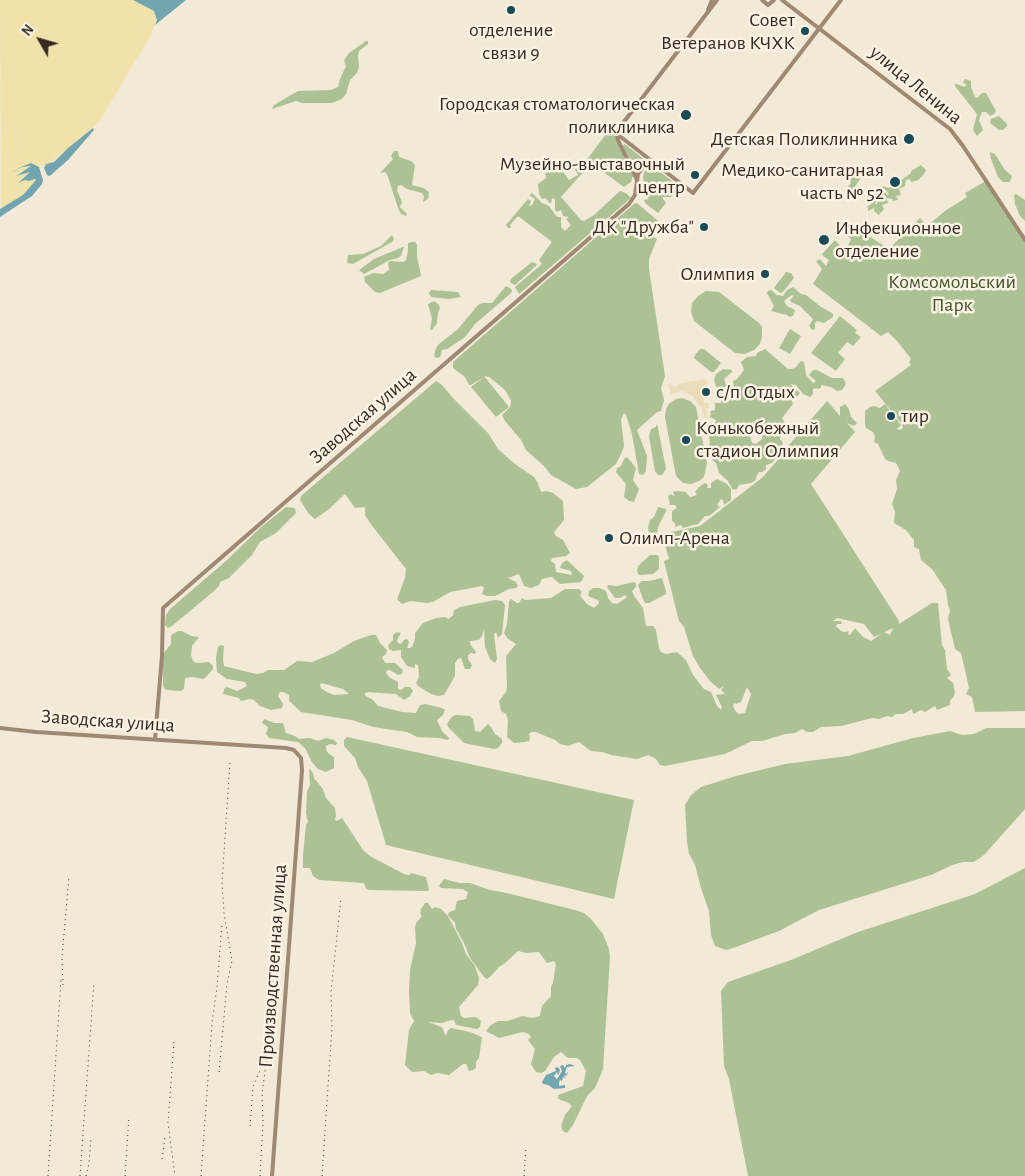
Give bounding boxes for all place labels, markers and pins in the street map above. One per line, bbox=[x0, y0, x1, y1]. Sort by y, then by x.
marker: отделение связи 9 bbox=[505, 4, 517, 16]
place label: Совет Ветеранов КЧХК bbox=[661, 8, 795, 55]
place label: отделение связи 9 bbox=[469, 18, 553, 65]
marker: Совет Ветеранов КЧХК bbox=[799, 25, 811, 37]
place label: Городская стоматологическая поликлиника bbox=[439, 92, 675, 139]
marker: Городская стоматологическая поликлиника bbox=[679, 108, 693, 122]
place label: Детская Поликлинника bbox=[711, 127, 898, 151]
marker: Детская Поликлинника bbox=[902, 132, 916, 146]
place label: Музейно-выставочный центр bbox=[500, 152, 685, 199]
place label: Медико-санитарная часть № 52 bbox=[721, 158, 884, 205]
marker: Музейно-выставочный центр bbox=[689, 169, 701, 181]
marker: Медико-санитарная часть № 52 bbox=[888, 175, 902, 189]
place label: ДК "Дружба" bbox=[593, 215, 694, 239]
place label: Инфекционное отделение bbox=[835, 216, 961, 263]
marker: ДК "Дружба" bbox=[698, 221, 710, 233]
marker: Инфекционное отделение bbox=[817, 233, 831, 247]
place label: Олимпия bbox=[680, 262, 755, 286]
marker: Олимпия bbox=[759, 268, 771, 280]
place label: с/п Отдых bbox=[716, 380, 795, 404]
marker: с/п Отдых bbox=[700, 386, 712, 398]
place label: тир bbox=[901, 404, 929, 428]
marker: тир bbox=[885, 410, 897, 422]
place label: Конькобежный стадион Олимпия bbox=[696, 416, 839, 463]
marker: Конькобежный стадион Олимпия bbox=[680, 434, 692, 446]
place label: Олимп-Арена bbox=[619, 526, 730, 550]
marker: Олимп-Арена bbox=[603, 532, 615, 544]

